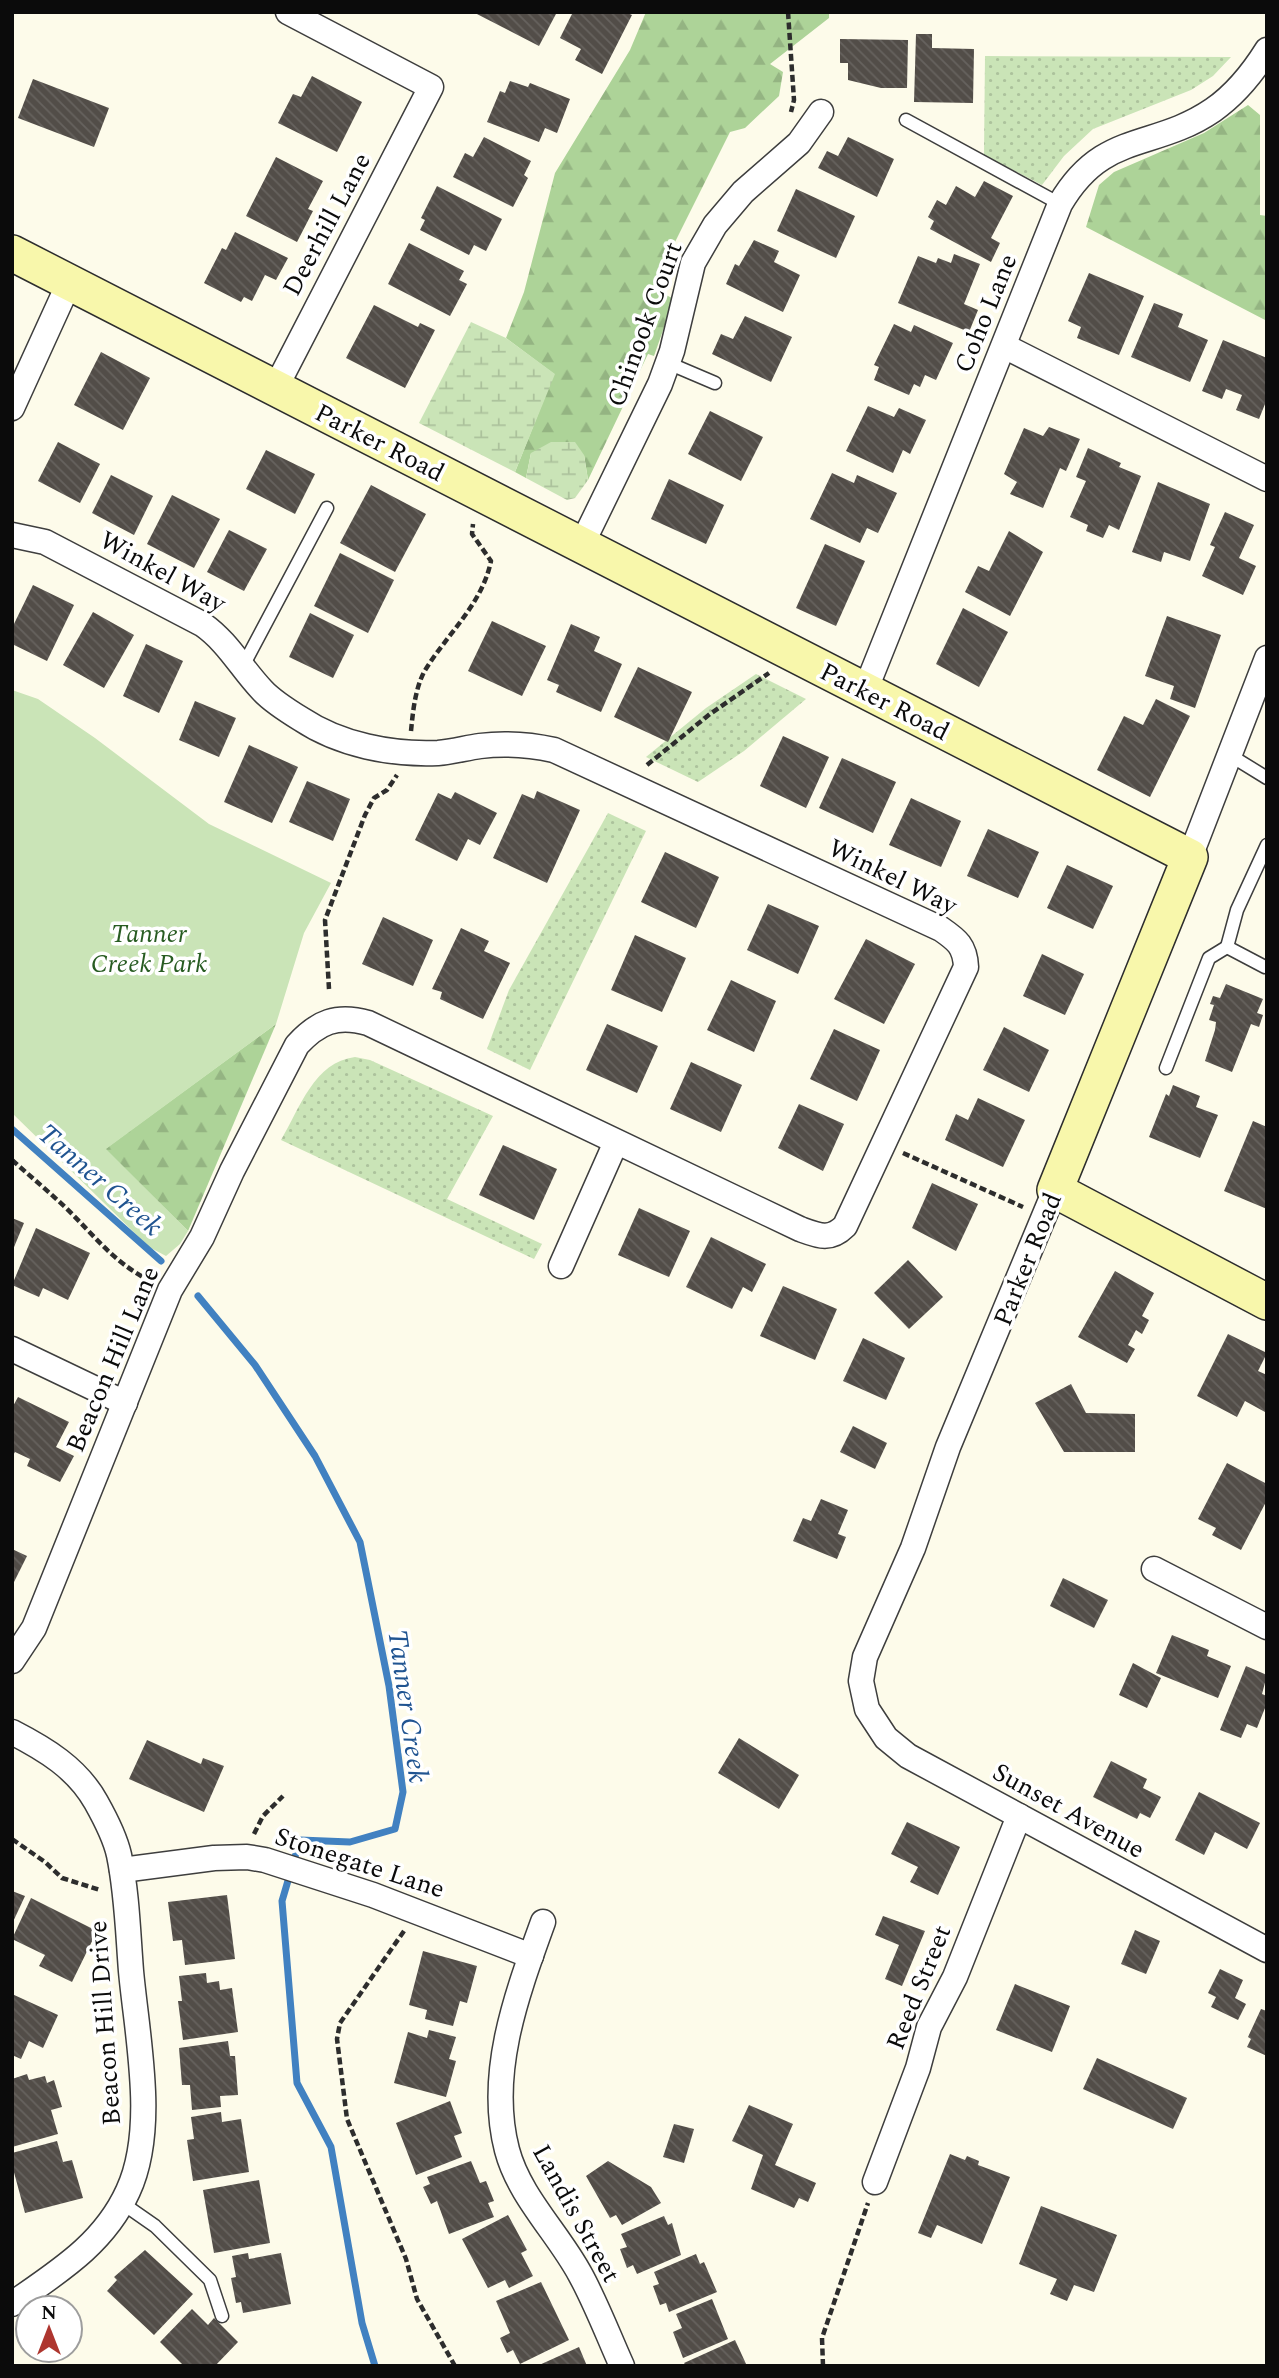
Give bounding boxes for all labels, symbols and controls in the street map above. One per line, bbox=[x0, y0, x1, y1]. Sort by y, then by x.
street label: Deerhill Lane bbox=[272, 146, 381, 303]
street label: Chinook Court bbox=[596, 236, 693, 413]
street label: Coho Lane bbox=[944, 248, 1028, 379]
street label: Parker Road bbox=[308, 393, 451, 493]
street label: Winkel Way bbox=[92, 521, 234, 624]
street label: Parker Road bbox=[813, 652, 956, 752]
street label: Winkel Way bbox=[821, 828, 965, 926]
park label: Tanner Creek Park bbox=[91, 914, 207, 984]
water label: Tanner Creek bbox=[28, 1113, 172, 1247]
street label: Parker Road bbox=[983, 1186, 1073, 1332]
street label: Beacon Hill Lane bbox=[56, 1260, 170, 1459]
water label: Tanner Creek bbox=[375, 1627, 440, 1786]
street label: Sunset Avenue bbox=[985, 1752, 1152, 1869]
street label: Stonegate Lane bbox=[269, 1817, 450, 1909]
street label: Beacon Hill Drive bbox=[78, 1919, 132, 2127]
street label: Reed Street bbox=[876, 1919, 962, 2056]
street label: Landis Street bbox=[522, 2137, 631, 2290]
north arrow bbox=[14, 2294, 84, 2364]
text: N bbox=[41, 2299, 57, 2328]

